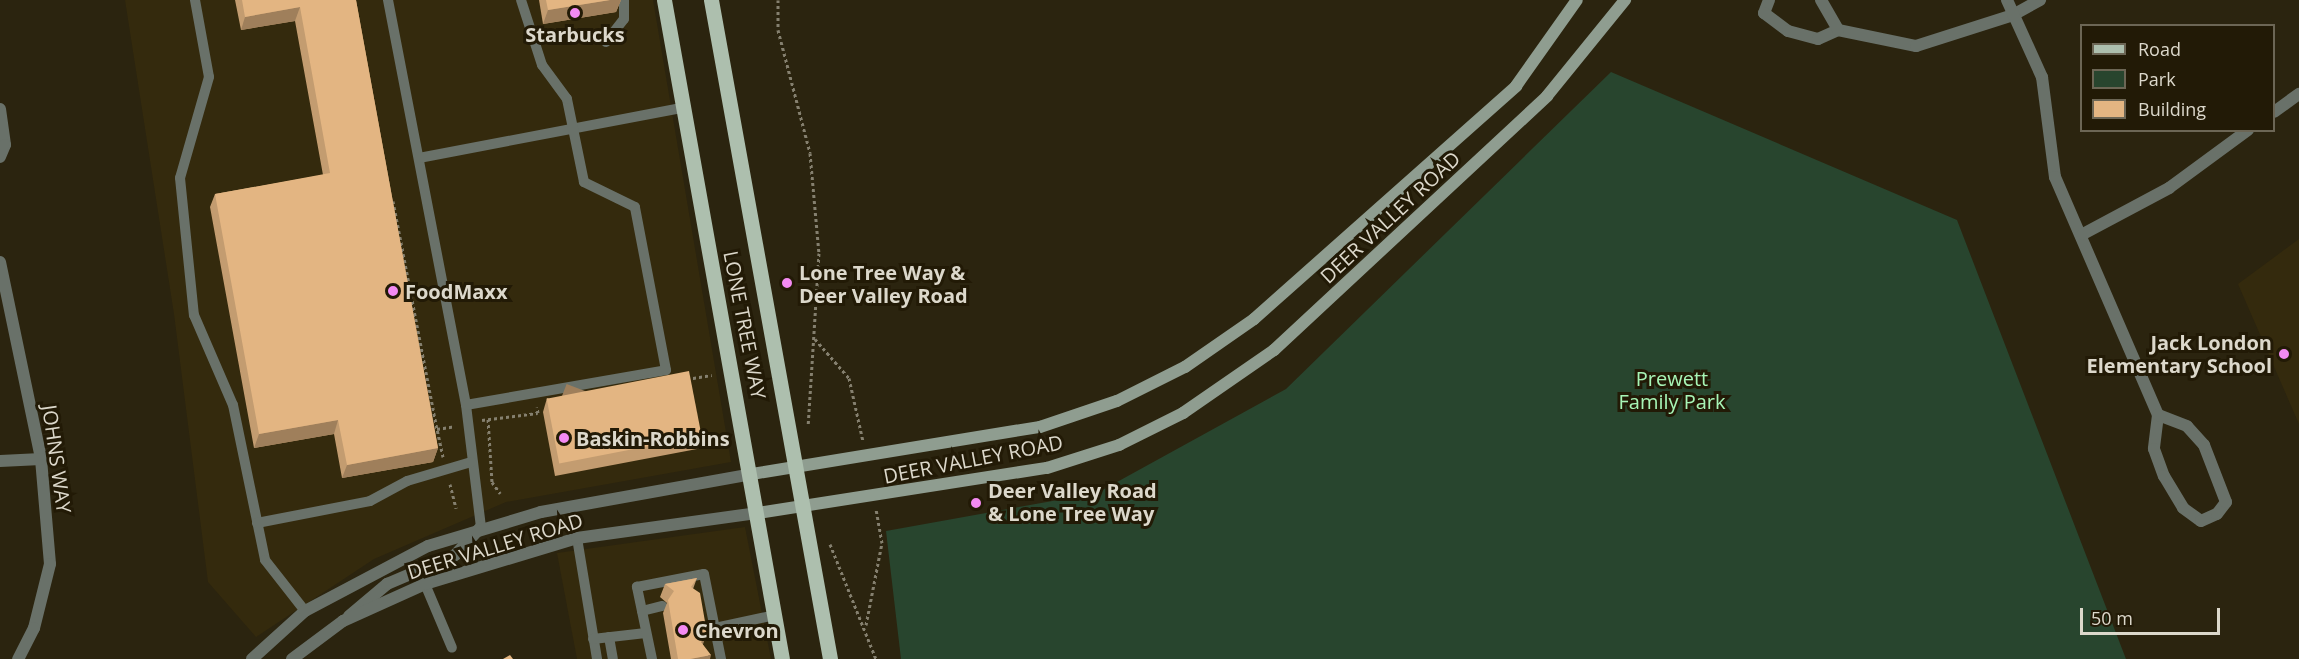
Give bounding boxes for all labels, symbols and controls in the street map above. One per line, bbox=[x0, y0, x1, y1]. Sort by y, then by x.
marker: Starbucks bbox=[568, 6, 582, 20]
place label: Starbucks bbox=[525, 22, 625, 46]
legend bbox=[2080, 24, 2275, 132]
text: Road bbox=[2138, 37, 2181, 61]
text: Park bbox=[2138, 67, 2176, 91]
text: Building bbox=[2138, 97, 2206, 121]
street label: DEER VALLEY ROAD bbox=[1315, 146, 1465, 288]
street label: LONE TREE WAY bbox=[719, 249, 771, 401]
place label: Lone Tree Way & Deer Valley Road bbox=[799, 260, 968, 307]
marker: Lone Tree Way & Deer Valley Road bbox=[780, 276, 794, 290]
place label: FoodMaxx bbox=[405, 279, 507, 303]
marker: FoodMaxx bbox=[386, 284, 400, 298]
place label: Jack London Elementary School bbox=[2087, 330, 2272, 377]
marker: Jack London Elementary School bbox=[2277, 347, 2291, 361]
park label: Prewett Family Park bbox=[1618, 367, 1726, 414]
street label: JOHNS WAY bbox=[38, 403, 76, 515]
place label: Baskin-Robbins bbox=[576, 426, 730, 450]
street label: DEER VALLEY ROAD bbox=[881, 430, 1065, 488]
marker: Baskin-Robbins bbox=[557, 431, 571, 445]
place label: Deer Valley Road & Lone Tree Way bbox=[988, 479, 1157, 526]
marker: Deer Valley Road & Lone Tree Way bbox=[969, 496, 983, 510]
street label: DEER VALLEY ROAD bbox=[404, 508, 586, 584]
scale bar bbox=[2083, 596, 2222, 634]
text: 50 m bbox=[2091, 606, 2133, 630]
place label: Chevron bbox=[695, 618, 779, 642]
marker: Chevron bbox=[676, 623, 690, 637]

